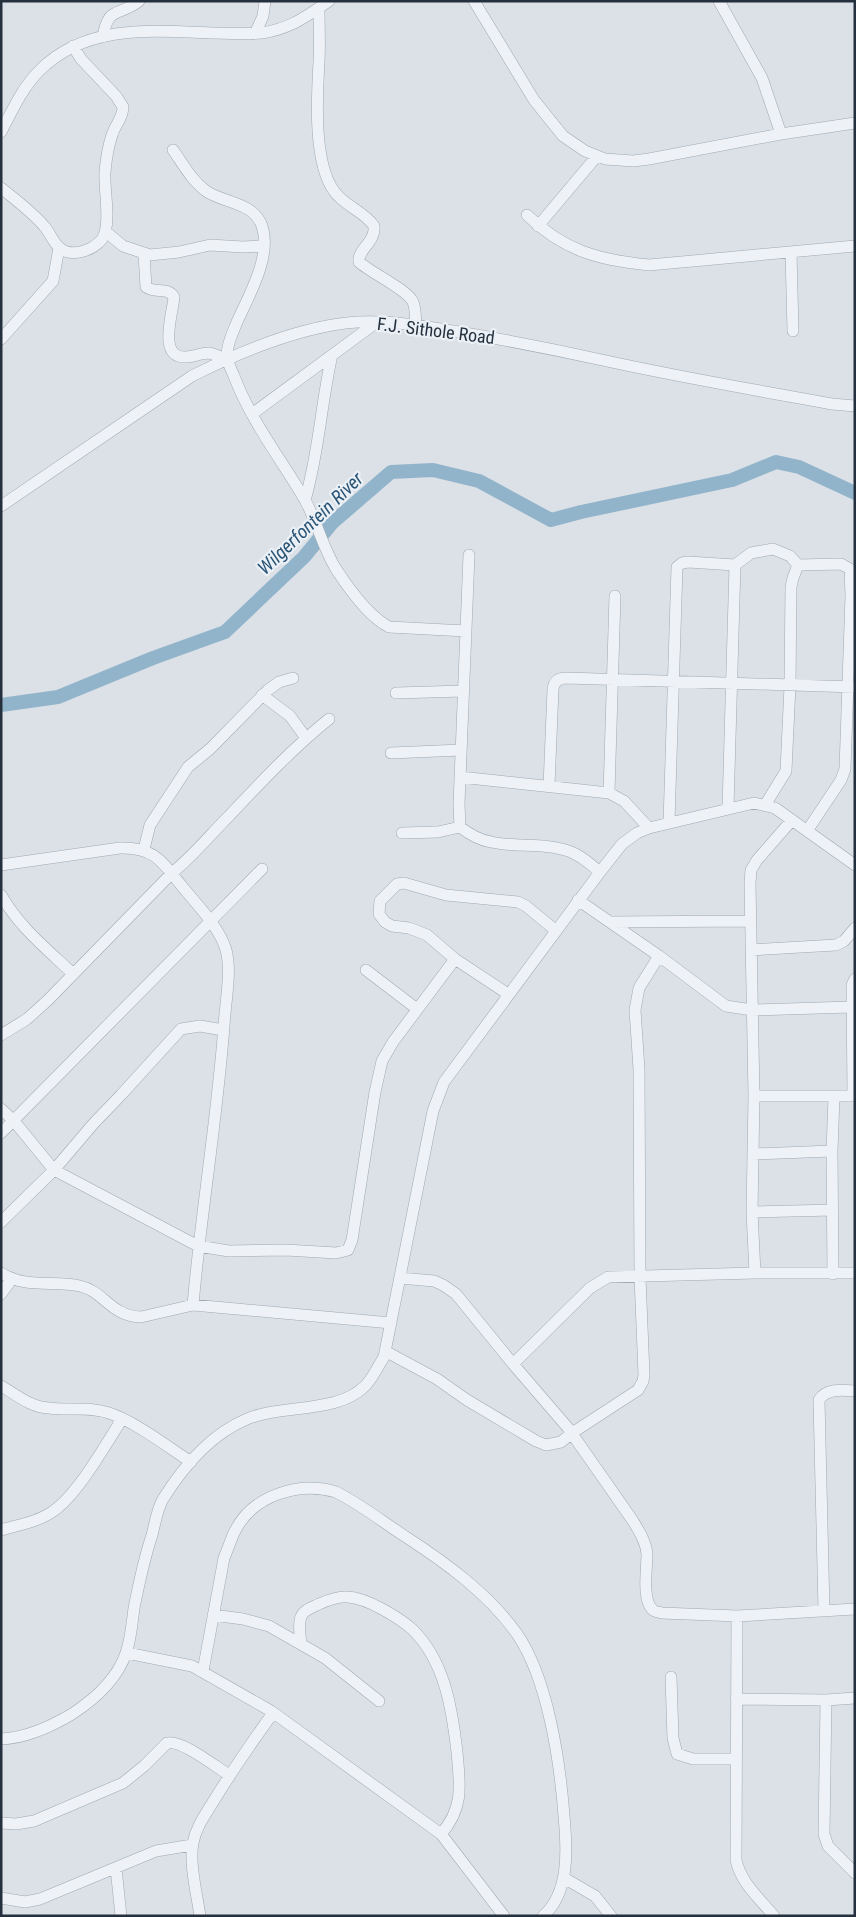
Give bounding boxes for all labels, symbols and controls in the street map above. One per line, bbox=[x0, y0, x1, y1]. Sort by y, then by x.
street label: F.J. Sithole Road bbox=[376, 313, 496, 348]
water label: Wilgerfontein River bbox=[253, 467, 368, 579]

